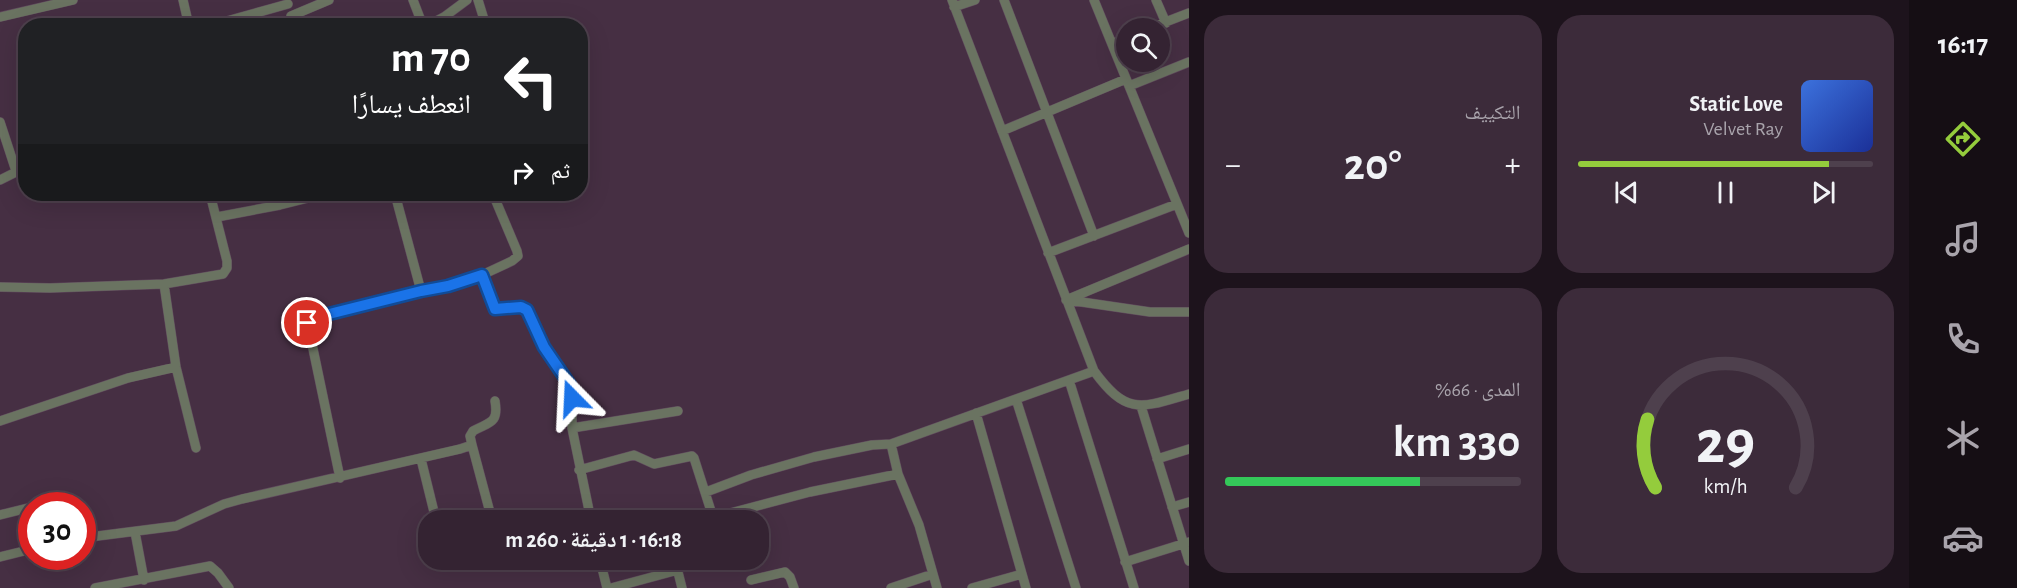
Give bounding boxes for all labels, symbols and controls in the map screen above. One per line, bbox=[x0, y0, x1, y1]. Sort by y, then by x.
map controls bbox=[1116, 18, 1170, 72]
button: search bbox=[1116, 18, 1170, 72]
text: 16:17 bbox=[1938, 31, 1988, 58]
text: 70 m bbox=[391, 37, 471, 79]
icon: left bbox=[492, 42, 570, 120]
text: انعطف يسارًا bbox=[352, 91, 471, 118]
text: Static Love bbox=[1689, 93, 1783, 115]
text: التكييف bbox=[1464, 103, 1521, 123]
icon: directions bbox=[1942, 118, 1984, 160]
text: Velvet Ray bbox=[1703, 119, 1783, 139]
text: 20° bbox=[1344, 143, 1402, 188]
text: − bbox=[1225, 149, 1241, 182]
text: + bbox=[1505, 149, 1520, 182]
icon: right bbox=[506, 156, 539, 189]
text: ثم bbox=[551, 160, 570, 182]
icon: previous bbox=[1610, 176, 1643, 209]
icon: pause bbox=[1709, 176, 1742, 209]
icon: next bbox=[1807, 176, 1840, 209]
icon: music bbox=[1942, 218, 1984, 260]
pin bbox=[281, 297, 332, 348]
icon: arrive bbox=[290, 306, 323, 339]
icon: phone bbox=[1942, 318, 1984, 360]
position arrow bbox=[540, 366, 604, 430]
text: المدى · 66% bbox=[1435, 380, 1521, 400]
text: 29 bbox=[1695, 412, 1755, 474]
icon: climate bbox=[1942, 417, 1984, 459]
text: 330 km bbox=[1393, 420, 1521, 465]
text: km/h bbox=[1703, 476, 1747, 497]
speed limit sign: 30 bbox=[18, 492, 96, 570]
icon: car bbox=[1942, 517, 1984, 559]
text: 16:18 · 1 دقيقة · 260 m bbox=[505, 529, 682, 551]

